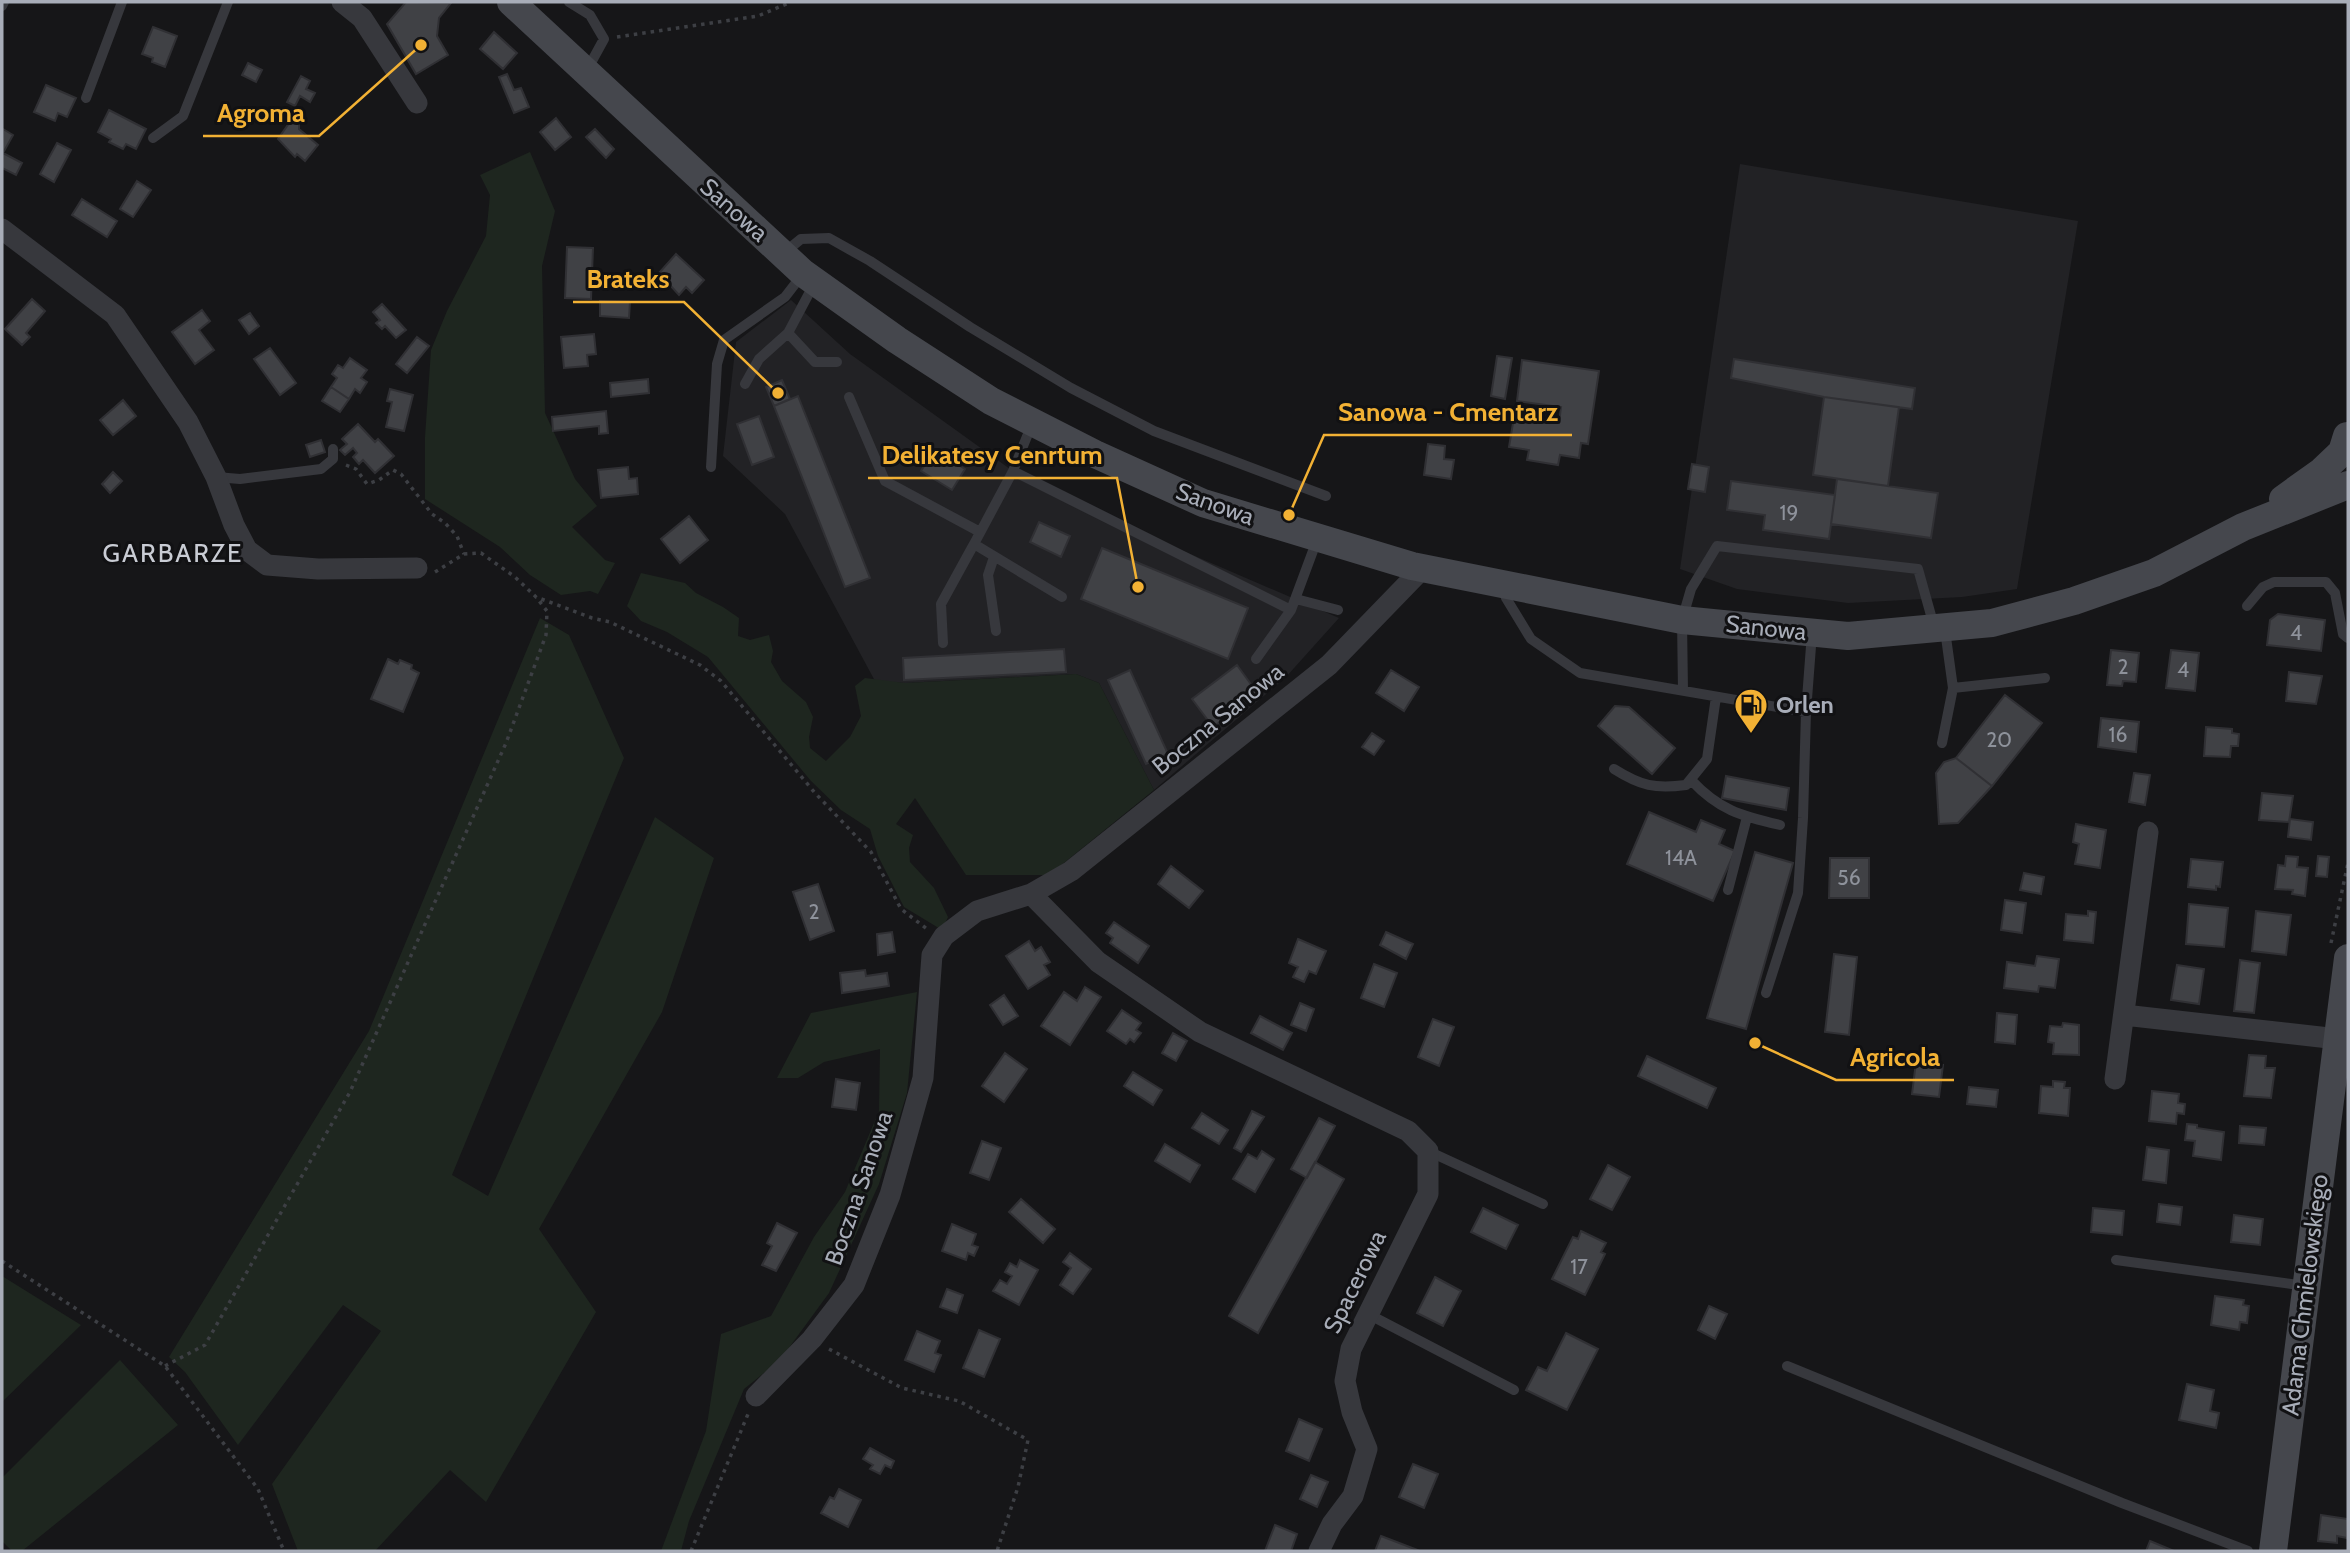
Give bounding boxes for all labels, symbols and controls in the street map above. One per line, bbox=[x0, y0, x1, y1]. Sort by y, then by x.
callout: Agroma bbox=[203, 89, 319, 136]
text: Agroma bbox=[217, 97, 305, 129]
street label: Sanowa bbox=[695, 172, 774, 248]
callout: Brateks bbox=[573, 255, 684, 302]
text: Brateks bbox=[586, 263, 670, 295]
callout: Sanowa - Cmentarz bbox=[1324, 388, 1572, 435]
text: Sanowa - Cmentarz bbox=[1338, 396, 1558, 428]
callout: Delikatesy Cenrtum bbox=[868, 431, 1117, 478]
text: Delikatesy Cenrtum bbox=[881, 439, 1103, 471]
street label: Sanowa bbox=[1172, 476, 1259, 531]
house number: 19 bbox=[1780, 500, 1798, 525]
district label: GARBARZE bbox=[102, 537, 244, 569]
street label: Sanowa bbox=[1724, 609, 1808, 646]
house number: 4 bbox=[2290, 620, 2302, 645]
house number: 2 bbox=[2117, 654, 2129, 679]
street label: Boczna Sanowa bbox=[1146, 656, 1290, 781]
house number: 4 bbox=[2177, 657, 2189, 682]
fuel station icon: Orlen bbox=[1732, 686, 1770, 735]
place label: Orlen bbox=[1776, 690, 1834, 719]
house number: 16 bbox=[2109, 722, 2127, 747]
house number: 20 bbox=[1986, 727, 2012, 752]
house number: 14A bbox=[1665, 845, 1697, 870]
house number: 56 bbox=[1837, 865, 1861, 890]
house number: 2 bbox=[808, 899, 820, 924]
callout: Agricola bbox=[1836, 1033, 1954, 1080]
text: Agricola bbox=[1850, 1041, 1940, 1073]
street label: Boczna Sanowa bbox=[819, 1107, 899, 1269]
street label: Adama Chmielowskiego bbox=[2275, 1173, 2334, 1417]
street label: Spacerowa bbox=[1317, 1225, 1392, 1338]
house number: 17 bbox=[1570, 1254, 1588, 1279]

